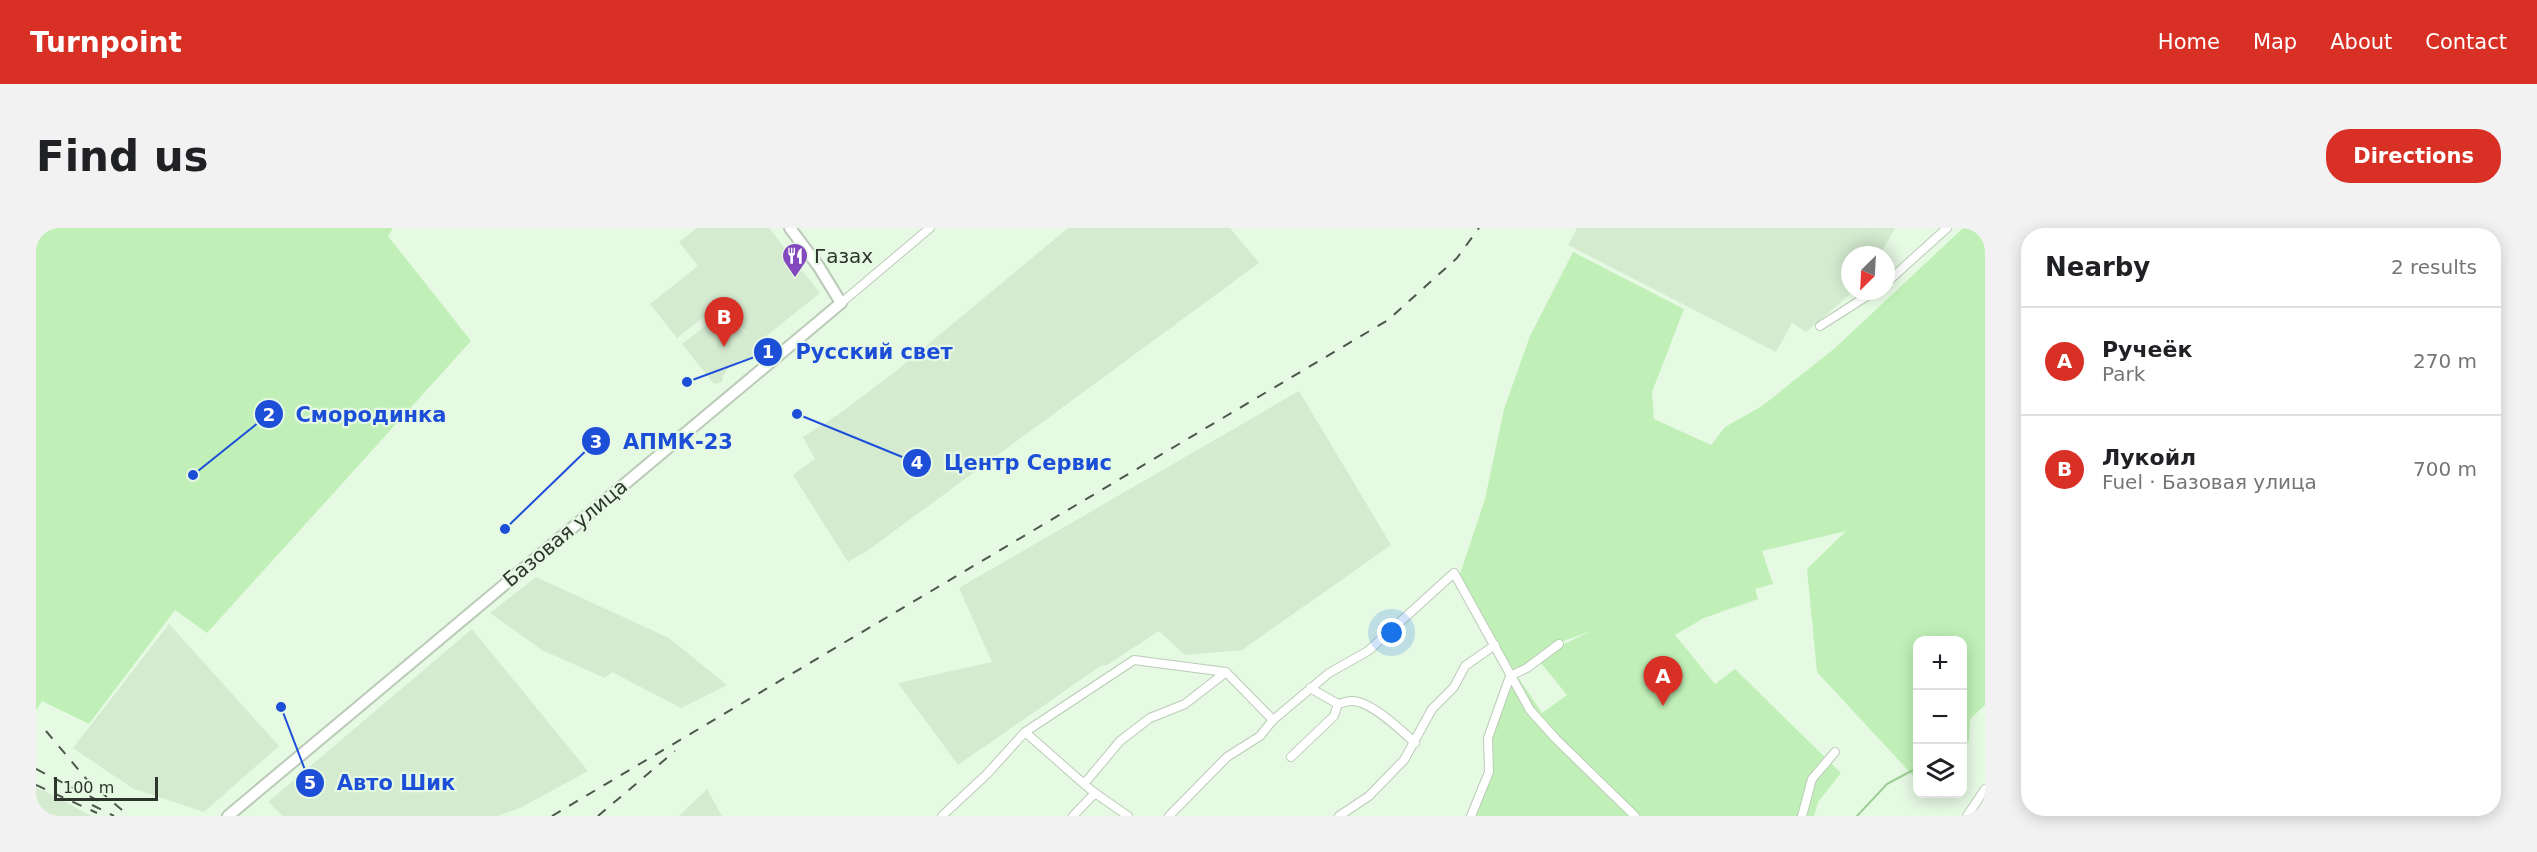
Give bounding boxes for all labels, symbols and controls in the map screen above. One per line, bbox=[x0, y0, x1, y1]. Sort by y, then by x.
text: Turnpoint bbox=[30, 26, 182, 59]
text: Home bbox=[2158, 30, 2220, 54]
text: Map bbox=[2253, 30, 2297, 54]
text: About bbox=[2330, 30, 2392, 54]
text: Contact bbox=[2425, 30, 2507, 54]
button: Directions bbox=[2326, 129, 2501, 183]
text: Find us bbox=[36, 132, 209, 181]
restaurant icon: Газах bbox=[780, 241, 810, 279]
place label: Газах bbox=[814, 244, 873, 268]
north arrow bbox=[1841, 246, 1895, 300]
text: Nearby bbox=[2045, 252, 2150, 282]
text: 2 results bbox=[2391, 255, 2477, 279]
pin: B bbox=[704, 298, 744, 347]
callout: Русский свет bbox=[753, 332, 964, 371]
text: Ручеёк bbox=[2102, 337, 2192, 362]
text: Русский свет bbox=[795, 340, 953, 364]
text: 1 bbox=[762, 341, 774, 362]
text: A bbox=[2057, 349, 2072, 373]
text: 270 m bbox=[2413, 349, 2477, 373]
text: Park bbox=[2102, 362, 2145, 386]
callout: Смородинка bbox=[254, 395, 459, 434]
text: Смородинка bbox=[295, 403, 447, 427]
text: 2 bbox=[263, 404, 275, 425]
callout: АПМК-23 bbox=[581, 422, 745, 461]
text: АПМК-23 bbox=[623, 430, 733, 454]
text: 3 bbox=[590, 431, 602, 452]
callout: Центр Сервис bbox=[902, 443, 1124, 482]
text: Лукойл bbox=[2102, 445, 2196, 470]
text: Центр Сервис bbox=[944, 451, 1112, 475]
text: 4 bbox=[911, 452, 923, 473]
text: B bbox=[2057, 457, 2072, 481]
text: 700 m bbox=[2413, 457, 2477, 481]
text: Fuel · Базовая улица bbox=[2102, 470, 2317, 494]
street label: Базовая улица bbox=[498, 474, 632, 592]
your location bbox=[1377, 618, 1406, 647]
map controls bbox=[1913, 636, 1967, 798]
button: + bbox=[1913, 636, 1967, 690]
pin: A bbox=[1644, 656, 1682, 706]
button: − bbox=[1913, 690, 1967, 744]
button: layers bbox=[1913, 744, 1967, 798]
callout: Авто Шик bbox=[295, 763, 467, 802]
text: Авто Шик bbox=[337, 771, 455, 795]
text: 5 bbox=[304, 772, 316, 793]
scale bar bbox=[54, 774, 158, 802]
text: 100 m bbox=[63, 778, 114, 797]

